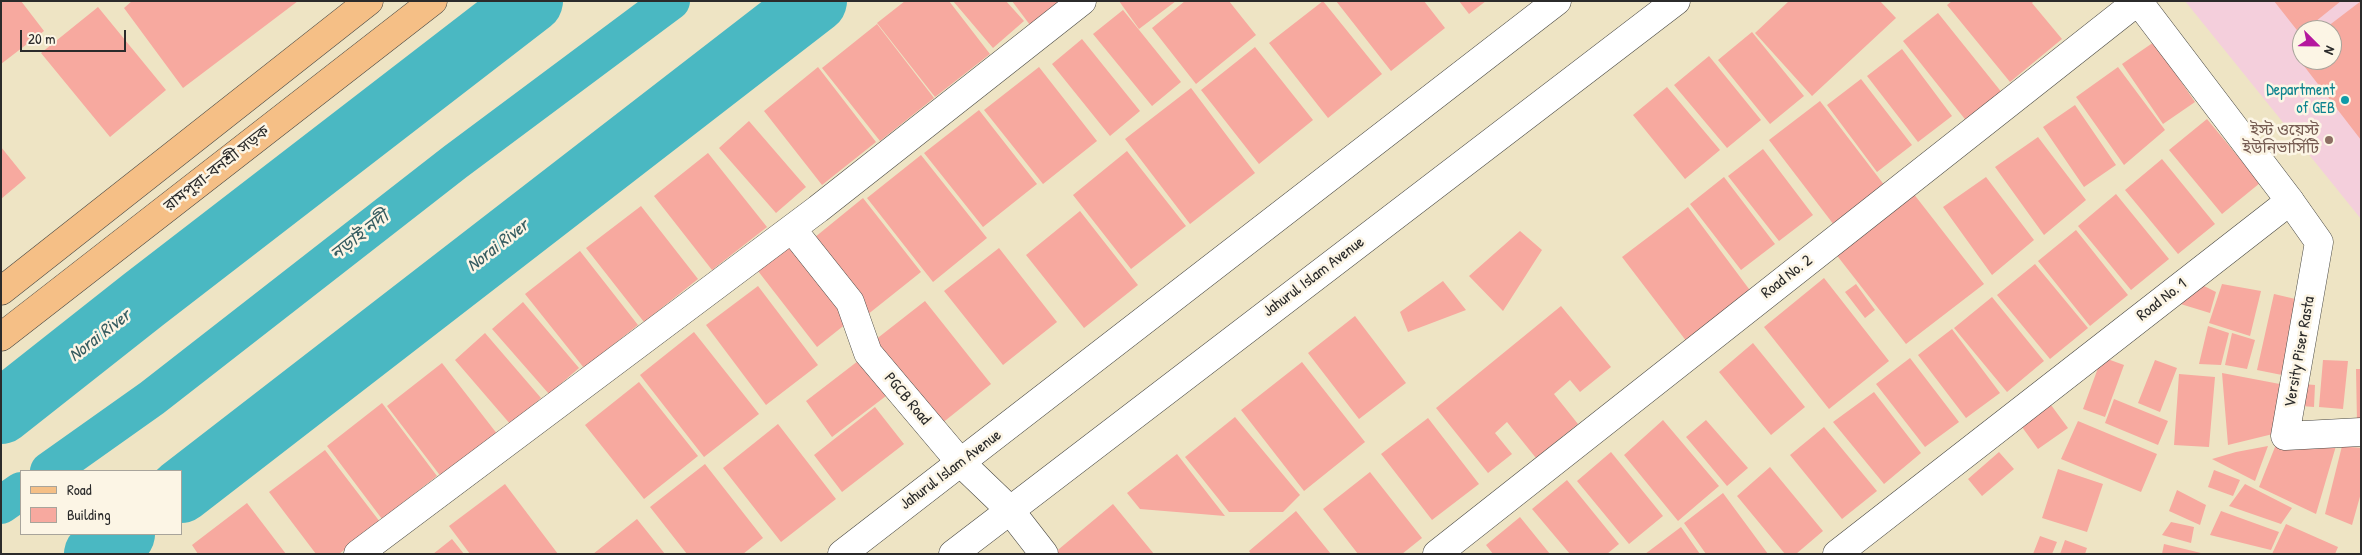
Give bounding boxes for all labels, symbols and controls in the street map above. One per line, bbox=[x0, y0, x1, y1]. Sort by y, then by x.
scale bar bbox=[22, 20, 129, 52]
north arrow bbox=[2292, 20, 2342, 70]
text: 20 m bbox=[28, 28, 55, 49]
text: N bbox=[2320, 44, 2341, 58]
place label: Department of GEB bbox=[2266, 81, 2335, 119]
marker: Department of GEB bbox=[2339, 94, 2351, 106]
place label: ইস্ট ওয়েস্ট ইউনিভার্সিটি bbox=[2242, 121, 2319, 159]
street label: রামপুরা-বনশ্রী সড়ক bbox=[161, 122, 273, 216]
marker: ইস্ট ওয়েস্ট ইউনিভার্সিটি bbox=[2323, 134, 2335, 146]
water label: নড়াই নদী bbox=[327, 207, 393, 265]
water label: Norai River bbox=[463, 215, 533, 277]
street label: Jahurul Islam Avenue bbox=[1260, 233, 1368, 321]
street label: Road No. 2 bbox=[1758, 251, 1816, 303]
street label: Road No. 1 bbox=[2133, 275, 2191, 325]
street label: Versity Piser Rasta bbox=[2281, 295, 2319, 409]
water label: Norai River bbox=[65, 305, 135, 367]
street label: PGCB Road bbox=[880, 369, 934, 429]
street label: Jahurul Islam Avenue bbox=[897, 426, 1005, 514]
legend bbox=[20, 470, 182, 535]
text: Road bbox=[67, 479, 92, 500]
text: Building bbox=[67, 504, 111, 525]

